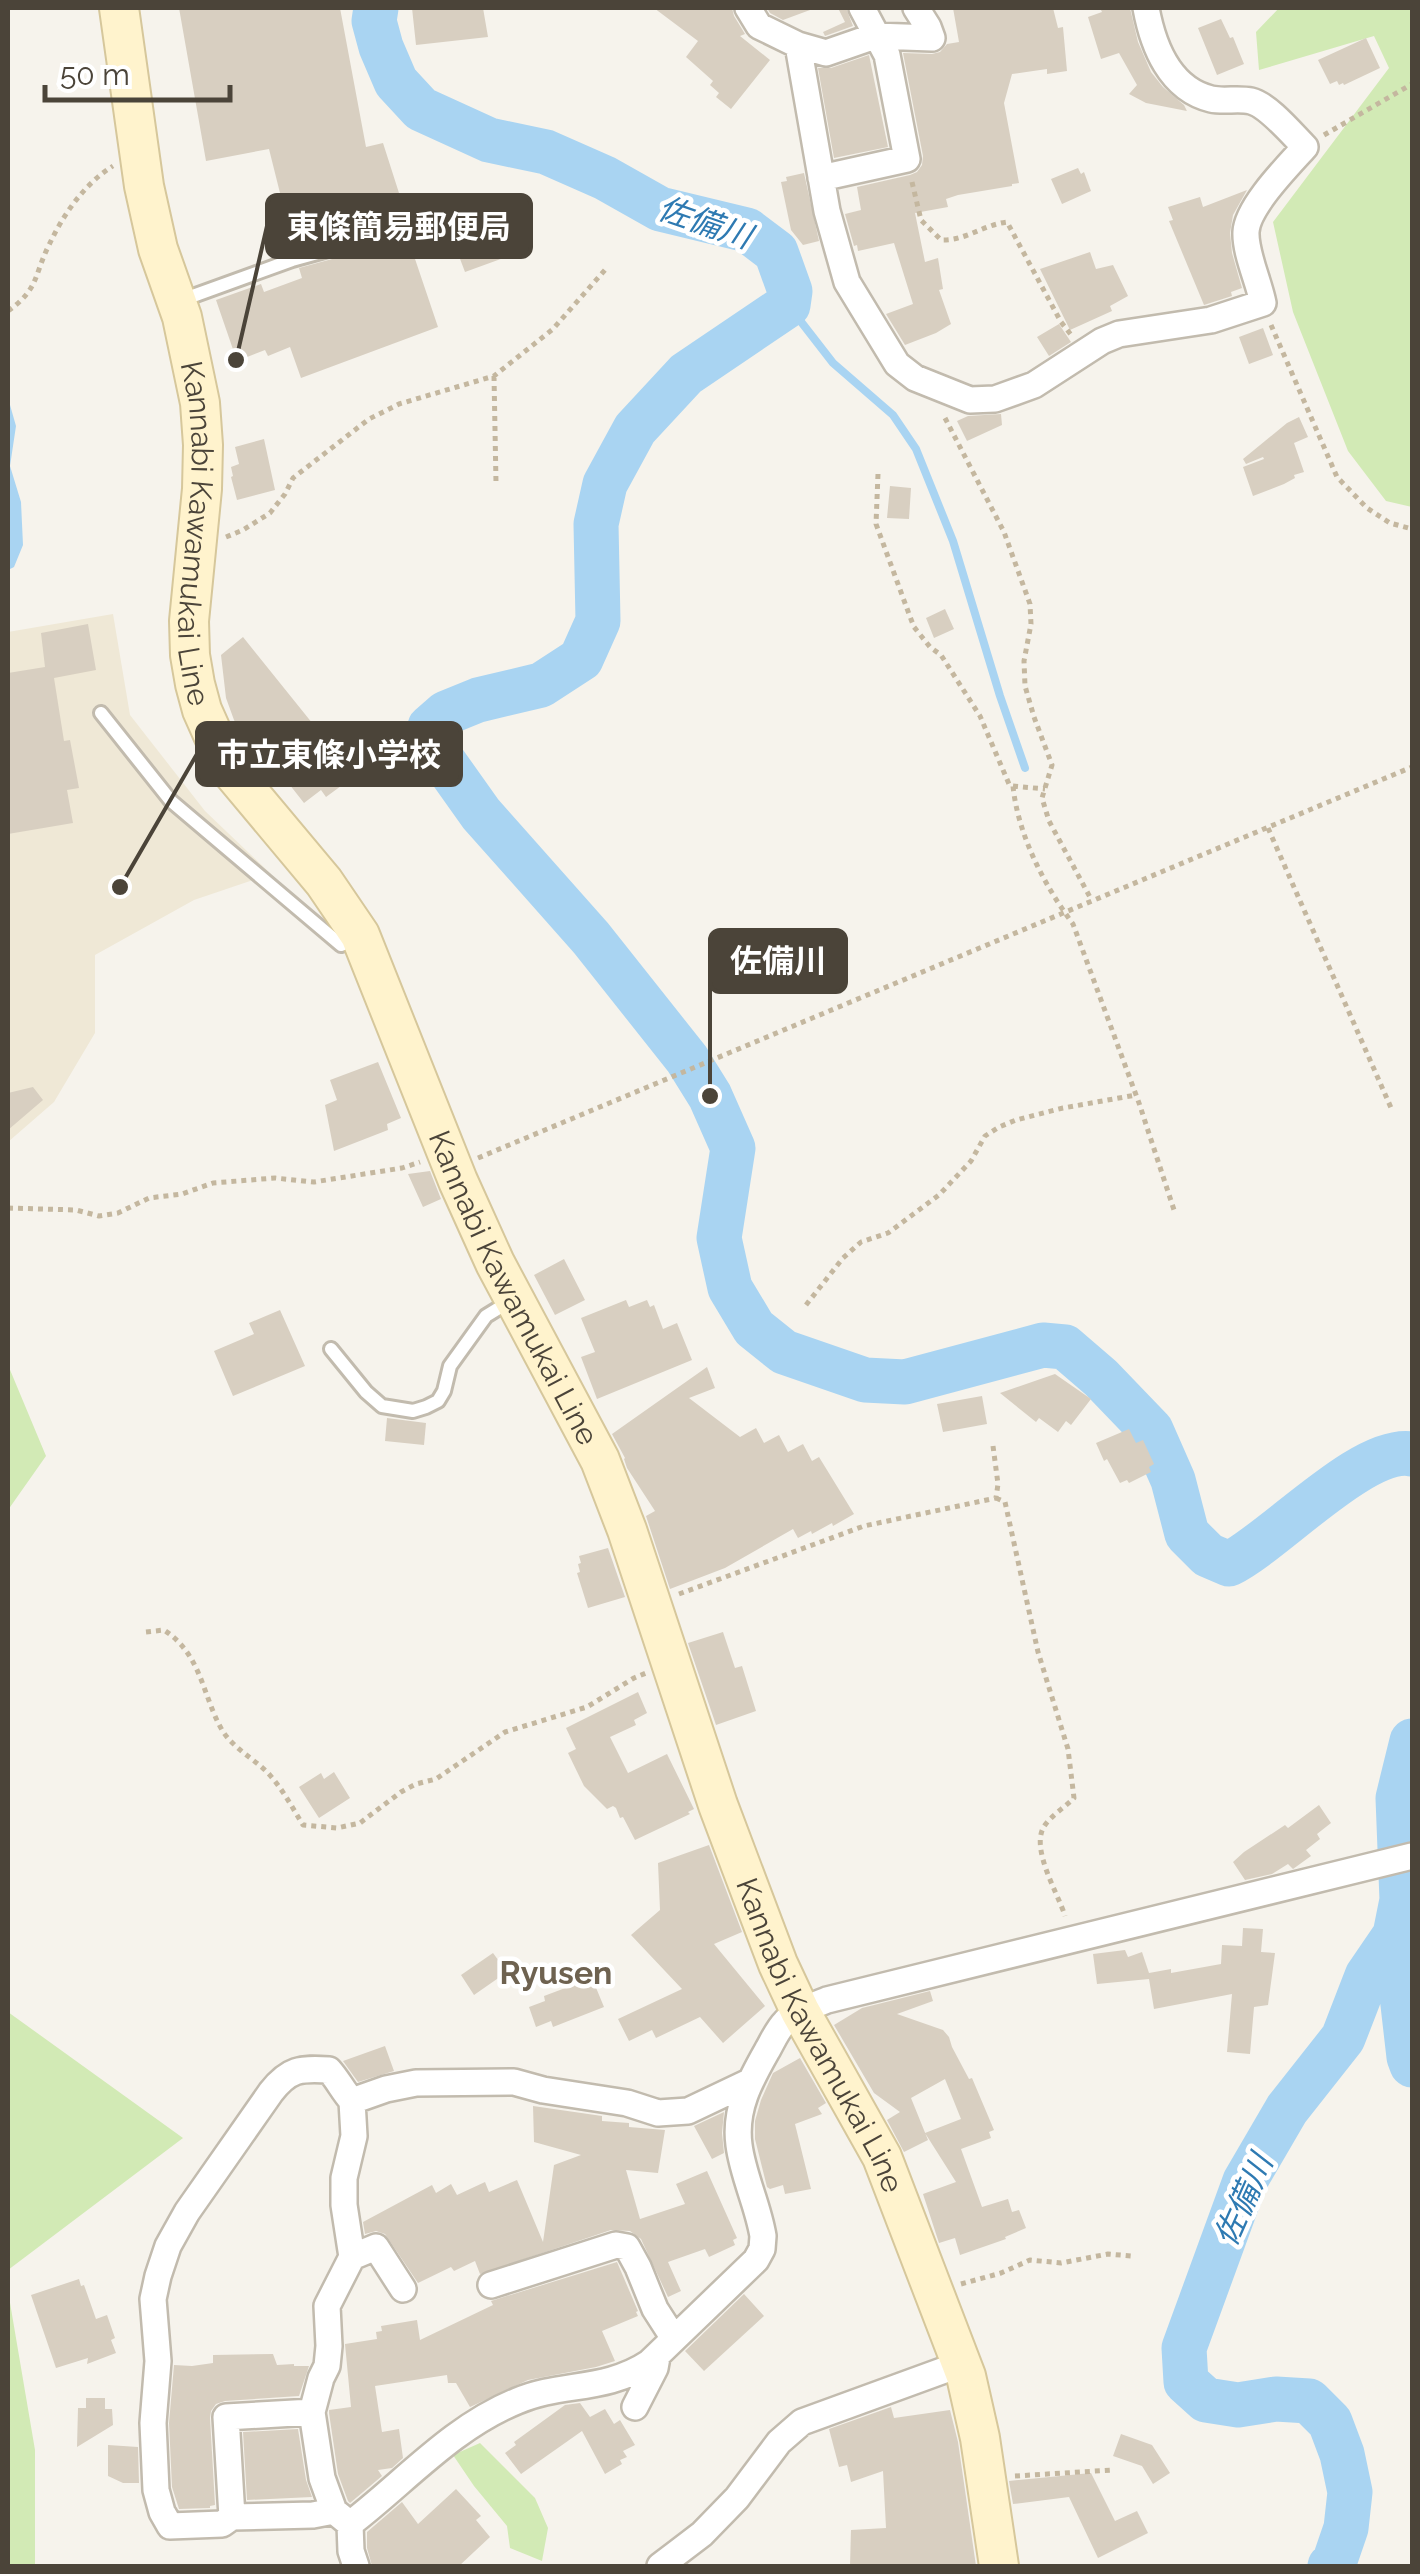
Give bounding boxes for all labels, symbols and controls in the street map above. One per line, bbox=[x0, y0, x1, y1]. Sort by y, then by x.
scale bar bbox=[45, 40, 230, 102]
text: 50 m bbox=[60, 57, 130, 92]
water label: 佐備川 bbox=[654, 189, 759, 256]
callout: 東條簡易郵便局 bbox=[267, 195, 531, 257]
text: 東條簡易郵便局 bbox=[287, 208, 511, 245]
street label: Kannabi Kawamukai Line bbox=[171, 358, 221, 709]
callout: 市立東條小学校 bbox=[197, 723, 461, 785]
text: 市立東條小学校 bbox=[217, 736, 441, 773]
callout: 佐備川 bbox=[710, 930, 846, 992]
text: 佐備川 bbox=[730, 942, 826, 979]
street label: Kannabi Kawamukai Line bbox=[422, 1125, 606, 1451]
street label: Kannabi Kawamukai Line bbox=[730, 1873, 911, 2197]
district label: Ryusen bbox=[500, 1954, 612, 1991]
water label: 佐備川 bbox=[1207, 2146, 1281, 2251]

